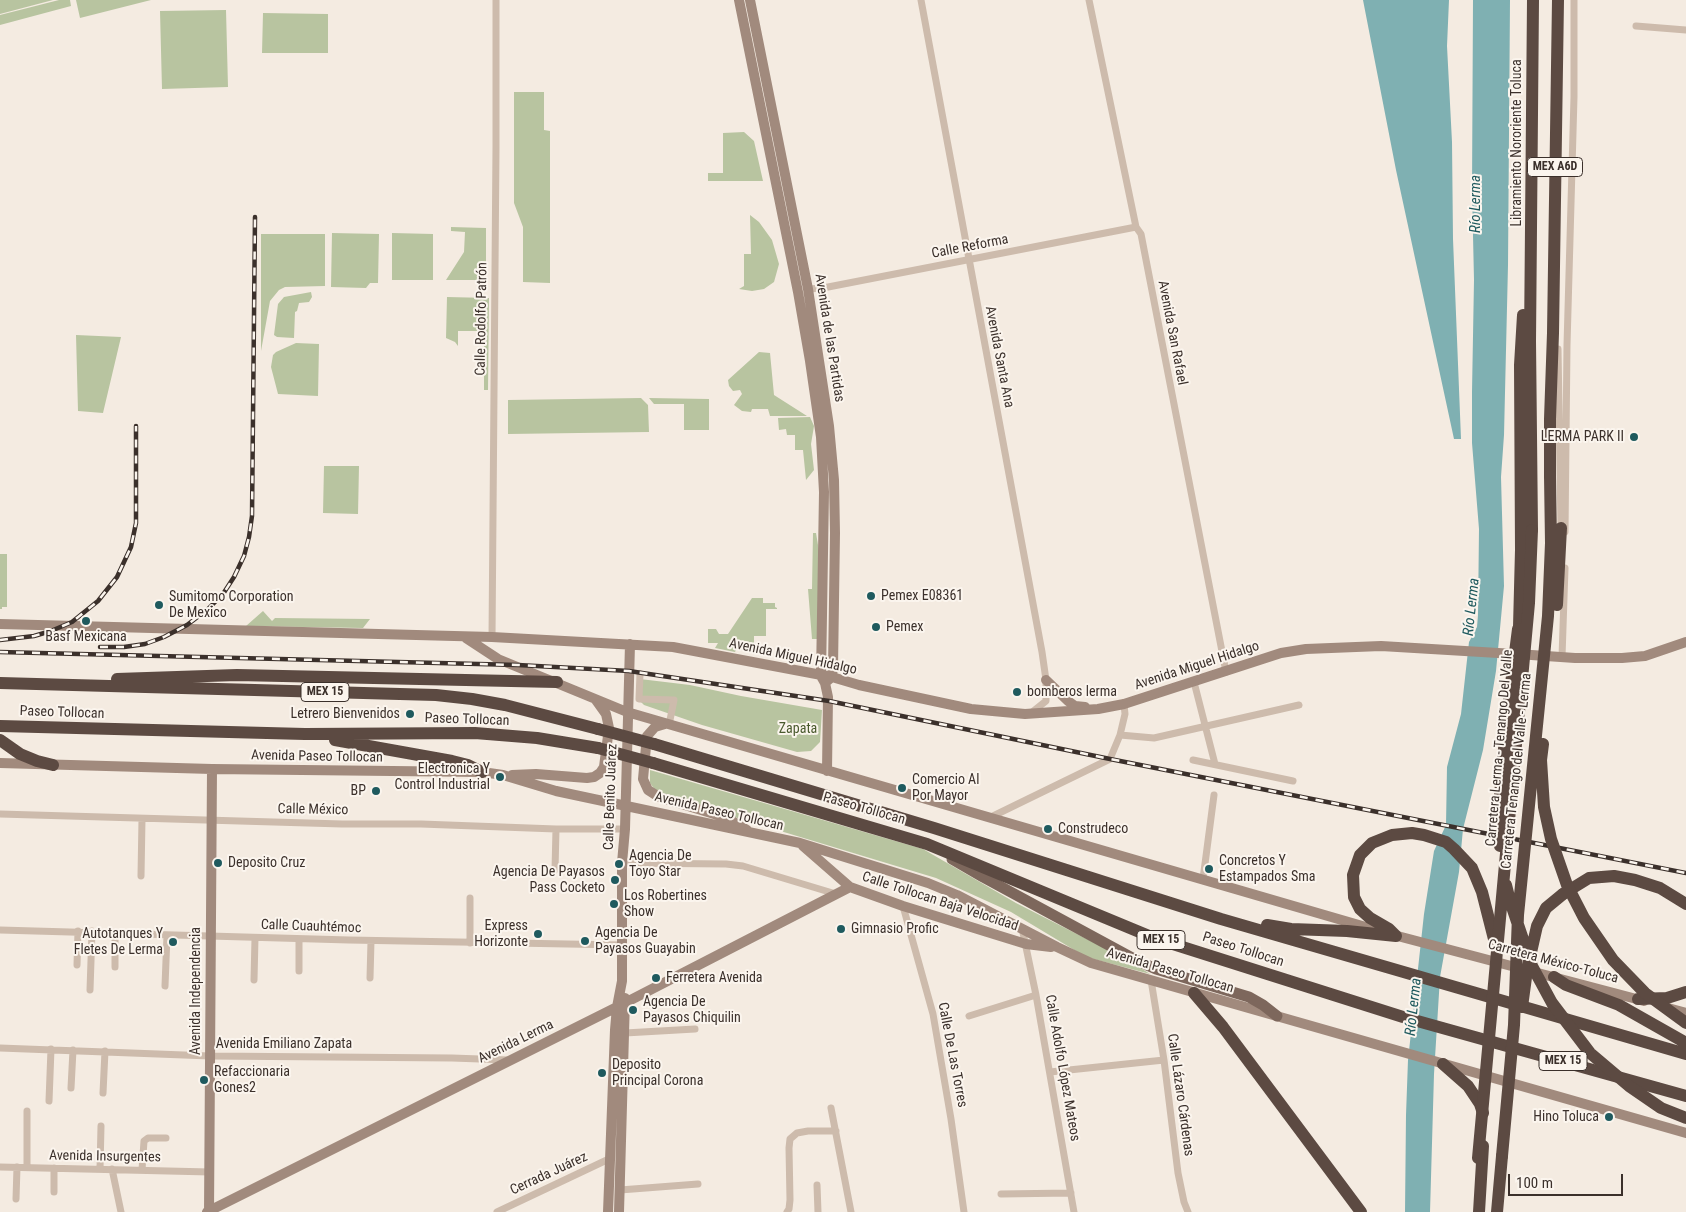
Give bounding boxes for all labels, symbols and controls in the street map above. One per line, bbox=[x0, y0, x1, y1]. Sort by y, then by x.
street label: Libramiento Nororiente Toluca bbox=[1509, 59, 1525, 227]
road number: MEX A6D bbox=[1528, 158, 1582, 176]
water label: Río Lerma bbox=[1467, 175, 1485, 233]
street label: Calle Reforma bbox=[930, 231, 1010, 263]
street label: Calle Rodolfo Patrón bbox=[473, 262, 491, 376]
street label: Avenida de las Partidas bbox=[811, 273, 847, 403]
street label: Avenida San Rafael bbox=[1154, 279, 1190, 387]
street label: Avenida Santa Ana bbox=[981, 305, 1017, 409]
place label: LERMA PARK II bbox=[1541, 429, 1624, 445]
marker: LERMA PARK II bbox=[1628, 431, 1640, 443]
water label: Río Lerma bbox=[1460, 577, 1484, 637]
place label: Pemex E08361 bbox=[881, 588, 963, 604]
place label: Sumitomo Corporation De Mexico bbox=[169, 589, 294, 622]
marker: Pemex E08361 bbox=[865, 590, 877, 602]
marker: Sumitomo Corporation De Mexico bbox=[153, 599, 165, 611]
marker: Basf Mexicana bbox=[80, 615, 92, 627]
place label: Pemex bbox=[886, 619, 923, 635]
marker: Pemex bbox=[870, 621, 882, 633]
place label: Basf Mexicana bbox=[45, 629, 127, 645]
street label: Avenida Miguel Hidalgo bbox=[728, 635, 858, 679]
street label: Avenida Miguel Hidalgo bbox=[1132, 638, 1262, 694]
street label: Carretera Lerma - Tenango Del Valle bbox=[1483, 649, 1517, 847]
street label: Carretera Tenango del Valle - Lerma bbox=[1498, 672, 1536, 870]
road number: MEX 15 bbox=[301, 682, 349, 702]
place label: bomberos lerma bbox=[1027, 684, 1117, 700]
marker: bomberos lerma bbox=[1011, 686, 1023, 698]
street label: Paseo Tollocan bbox=[19, 703, 105, 723]
place label: Letrero Bienvenidos bbox=[291, 706, 400, 722]
marker: Letrero Bienvenidos bbox=[404, 708, 416, 720]
street label: Paseo Tollocan bbox=[424, 710, 510, 730]
park label: Zapata bbox=[779, 721, 817, 737]
street label: Calle Benito Juárez bbox=[601, 744, 621, 850]
street label: Avenida Paseo Tollocan bbox=[251, 747, 383, 767]
place label: Electronica Y Control Industrial bbox=[395, 761, 490, 794]
marker: Electronica Y Control Industrial bbox=[494, 771, 506, 783]
place label: Comercio Al Por Mayor bbox=[912, 772, 979, 804]
marker: Comercio Al Por Mayor bbox=[896, 782, 908, 794]
place label: BP bbox=[351, 783, 366, 799]
marker: BP bbox=[370, 785, 382, 797]
street label: Avenida Paseo Tollocan bbox=[653, 789, 785, 835]
street label: Paseo Tollocan bbox=[821, 789, 907, 829]
street label: Calle México bbox=[277, 801, 349, 819]
place label: Construdeco bbox=[1058, 821, 1128, 837]
marker: Construdeco bbox=[1042, 823, 1054, 835]
place label: Agencia De Toyo Star bbox=[629, 848, 691, 880]
place label: Concretos Y Estampados Sma bbox=[1219, 853, 1315, 886]
place label: Deposito Cruz bbox=[228, 855, 305, 871]
marker: Deposito Cruz bbox=[212, 857, 224, 869]
marker: Agencia De Toyo Star bbox=[613, 858, 625, 870]
marker: Concretos Y Estampados Sma bbox=[1203, 863, 1215, 875]
place label: Agencia De Payasos Pass Cocketo bbox=[493, 864, 605, 896]
street label: Calle Tollocan Baja Velocidad bbox=[860, 869, 1020, 935]
marker: Agencia De Payasos Pass Cocketo bbox=[609, 874, 621, 886]
place label: Los Robertines Show bbox=[624, 888, 707, 920]
marker: Los Robertines Show bbox=[608, 898, 620, 910]
street label: Calle Cuauhtémoc bbox=[260, 917, 362, 937]
place label: Express Horizonte bbox=[474, 918, 528, 950]
place label: Gimnasio Profic bbox=[851, 921, 939, 937]
marker: Gimnasio Profic bbox=[835, 923, 847, 935]
place label: Agencia De Payasos Guayabin bbox=[595, 925, 696, 958]
place label: Autotanques Y Fletes De Lerma bbox=[74, 926, 163, 959]
street label: Avenida Independencia bbox=[188, 927, 204, 1055]
marker: Express Horizonte bbox=[532, 928, 544, 940]
street label: Paseo Tollocan bbox=[1200, 929, 1286, 971]
road number: MEX 15 bbox=[1137, 930, 1185, 950]
marker: Agencia De Payasos Guayabin bbox=[579, 935, 591, 947]
marker: Autotanques Y Fletes De Lerma bbox=[167, 936, 179, 948]
street label: Carretera México-Toluca bbox=[1486, 936, 1620, 988]
street label: Avenida Paseo Tollocan bbox=[1104, 945, 1236, 997]
place label: Ferretera Avenida bbox=[666, 970, 763, 986]
marker: Ferretera Avenida bbox=[650, 972, 662, 984]
water label: Río Lerma bbox=[1402, 977, 1426, 1037]
street label: Calle Adolfo López Mateos bbox=[1041, 993, 1083, 1143]
place label: Agencia De Payasos Chiquilin bbox=[643, 994, 741, 1026]
street label: Calle De Las Torres bbox=[934, 1001, 970, 1109]
marker: Agencia De Payasos Chiquilin bbox=[627, 1004, 639, 1016]
street label: Avenida Lerma bbox=[476, 1017, 556, 1067]
street label: Calle Lázaro Cárdenas bbox=[1163, 1033, 1197, 1157]
street label: Avenida Emiliano Zapata bbox=[216, 1036, 352, 1052]
road number: MEX 15 bbox=[1539, 1052, 1587, 1070]
place label: Deposito Principal Corona bbox=[612, 1057, 703, 1090]
place label: Refaccionaria Gones2 bbox=[214, 1064, 290, 1096]
marker: Deposito Principal Corona bbox=[596, 1067, 608, 1079]
marker: Refaccionaria Gones2 bbox=[198, 1074, 210, 1086]
place label: Hino Toluca bbox=[1533, 1109, 1599, 1125]
marker: Hino Toluca bbox=[1603, 1111, 1615, 1123]
street label: Avenida Insurgentes bbox=[49, 1148, 161, 1166]
street label: Cerrada Juárez bbox=[508, 1149, 590, 1199]
scale bar bbox=[1511, 1164, 1626, 1196]
text: 100 m bbox=[1516, 1174, 1553, 1192]

